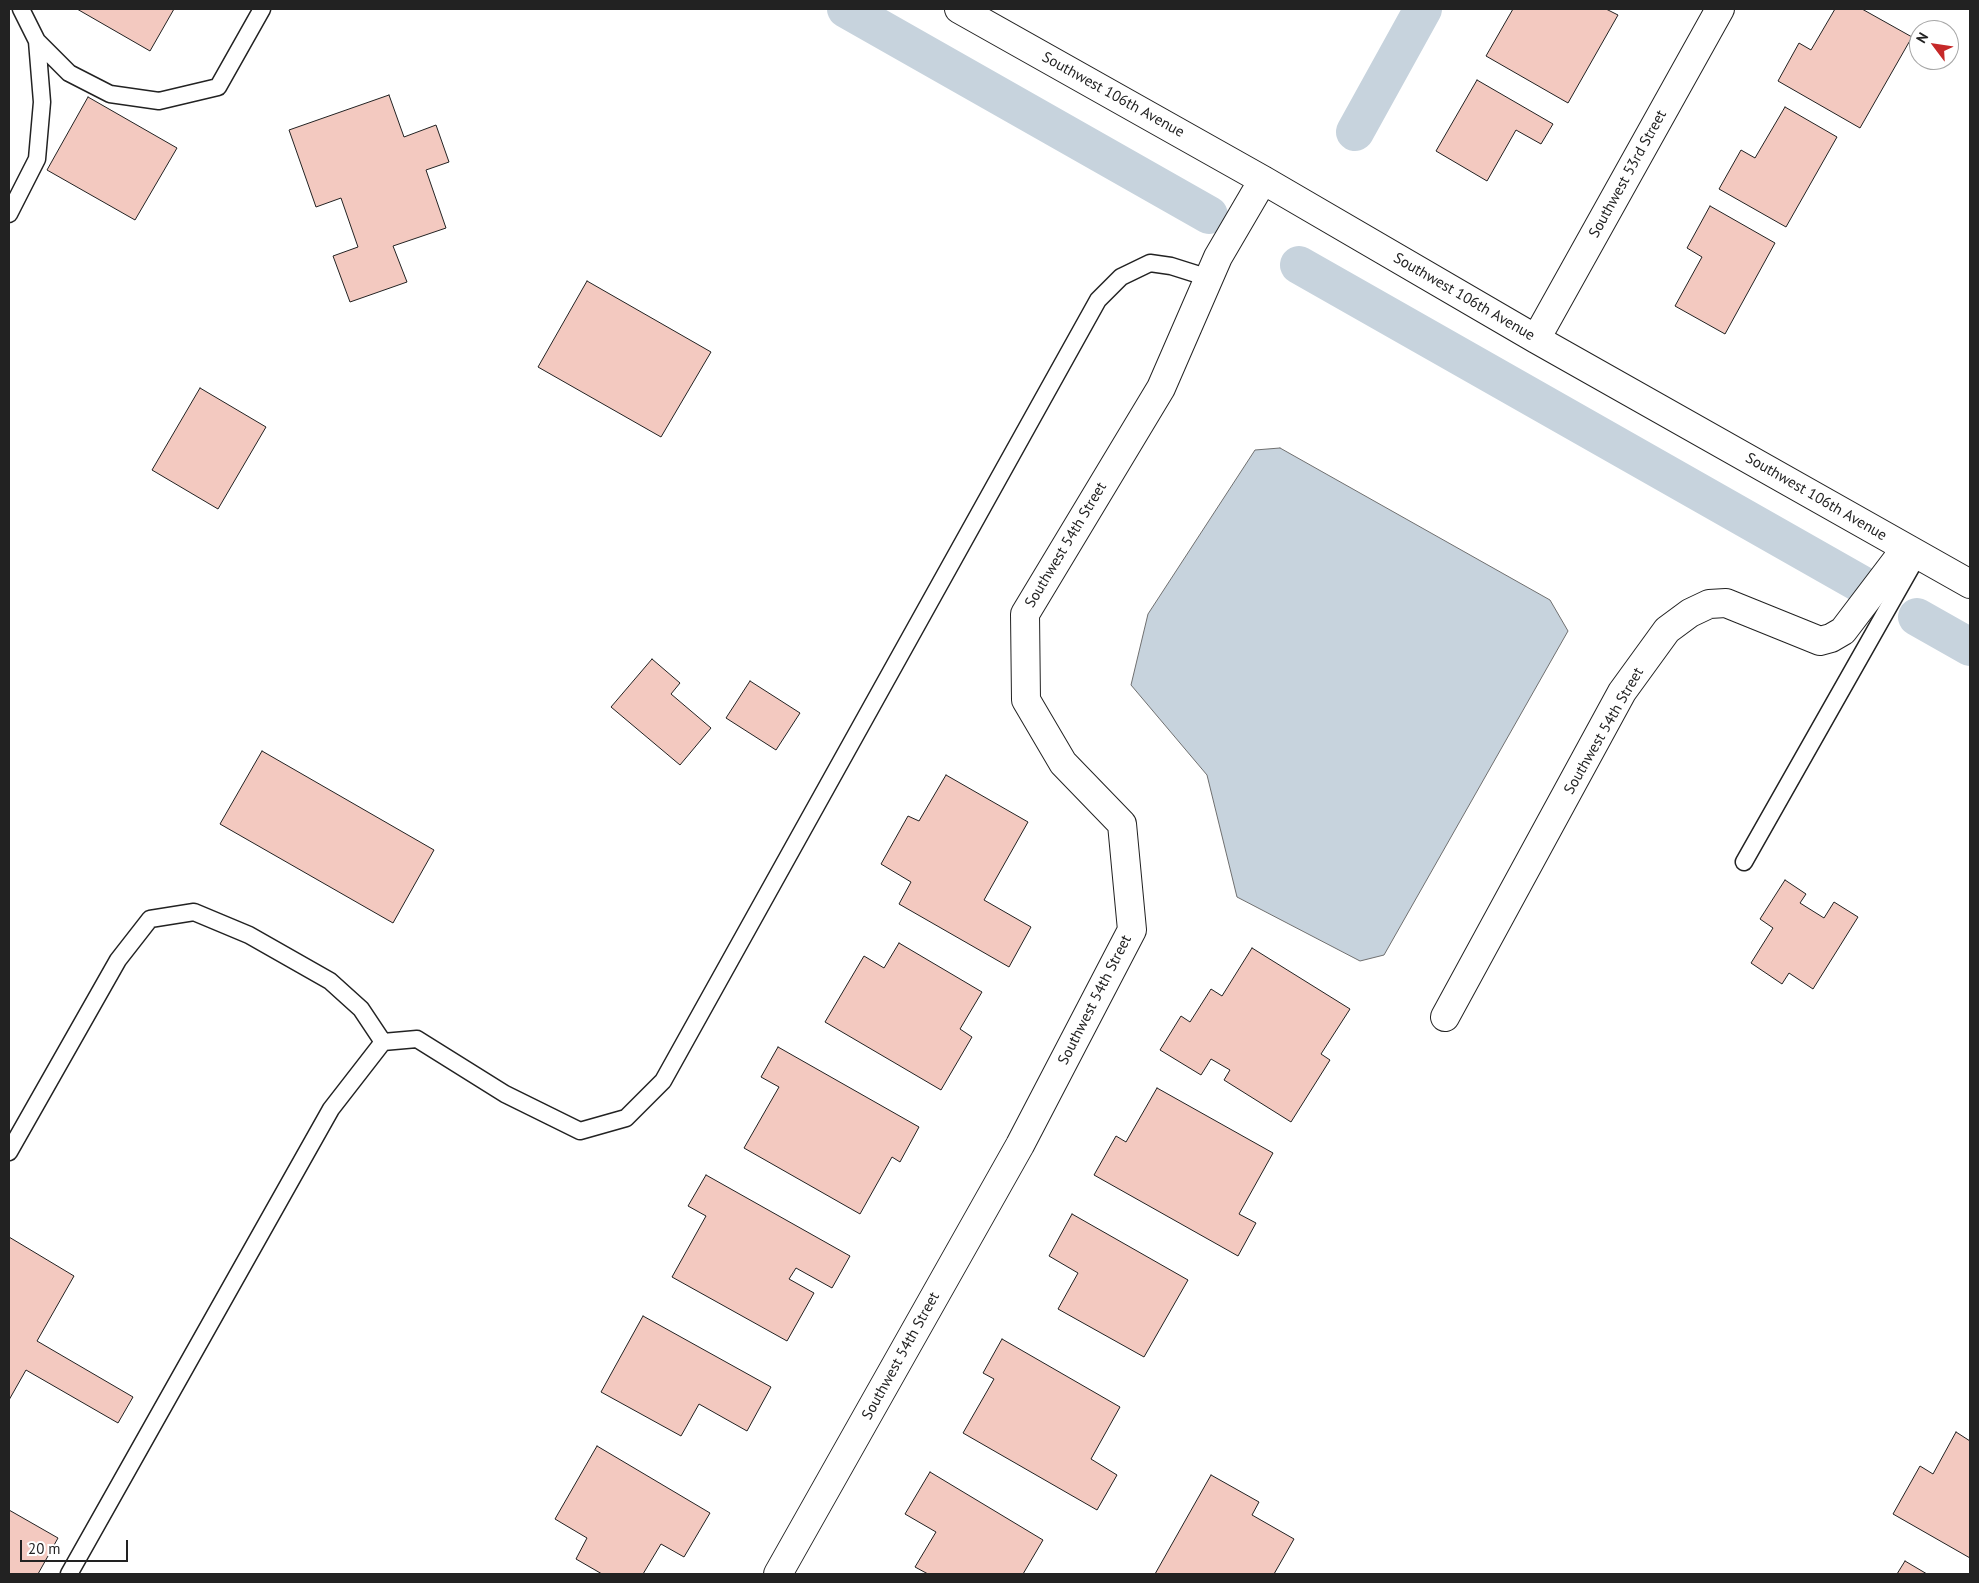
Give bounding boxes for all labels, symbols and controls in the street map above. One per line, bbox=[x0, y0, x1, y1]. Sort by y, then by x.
north arrow bbox=[1909, 20, 1959, 70]
text: N bbox=[1912, 29, 1932, 46]
street label: Southwest 106th Avenue bbox=[1039, 48, 1187, 142]
street label: Southwest 53rd Street bbox=[1585, 107, 1671, 241]
street label: Southwest 106th Avenue bbox=[1390, 249, 1538, 345]
street label: Southwest 106th Avenue bbox=[1742, 449, 1890, 545]
street label: Southwest 54th Street bbox=[1021, 479, 1111, 611]
street label: Southwest 54th Street bbox=[1560, 664, 1648, 798]
street label: Southwest 54th Street bbox=[1054, 932, 1136, 1068]
street label: Southwest 54th Street bbox=[858, 1289, 944, 1423]
scale bar bbox=[22, 1530, 130, 1562]
text: 20 m bbox=[28, 1539, 61, 1558]

